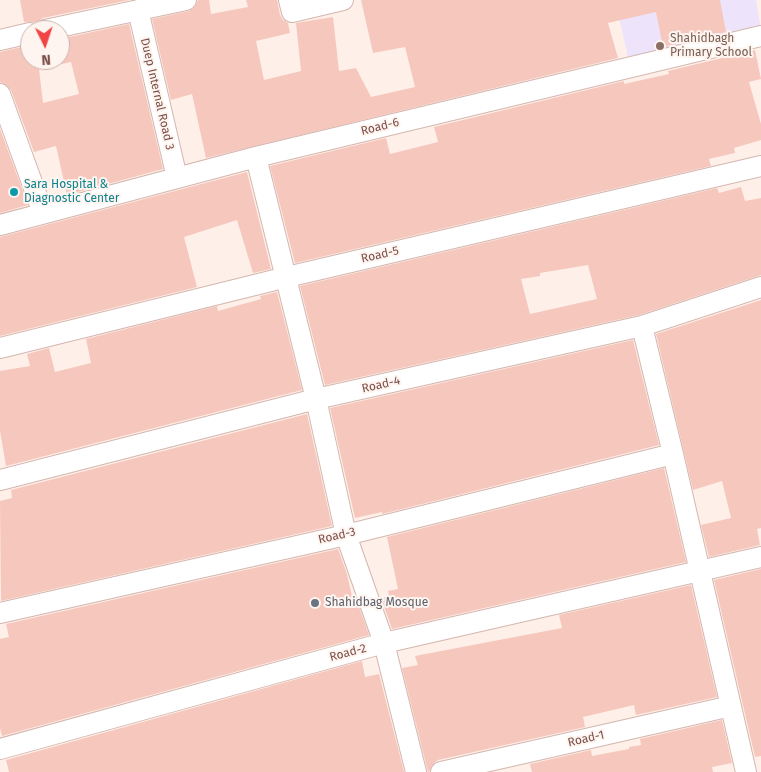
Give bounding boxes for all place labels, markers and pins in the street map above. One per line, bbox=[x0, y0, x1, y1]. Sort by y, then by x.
place label: Shahidbagh Primary School bbox=[670, 32, 752, 60]
marker: Shahidbagh Primary School bbox=[654, 40, 666, 52]
place label: Sara Hospital & Diagnostic Center bbox=[24, 178, 119, 206]
marker: Sara Hospital & Diagnostic Center bbox=[8, 186, 20, 198]
place label: Shahidbag Mosque bbox=[325, 596, 428, 610]
marker: Shahidbag Mosque bbox=[309, 597, 321, 609]

